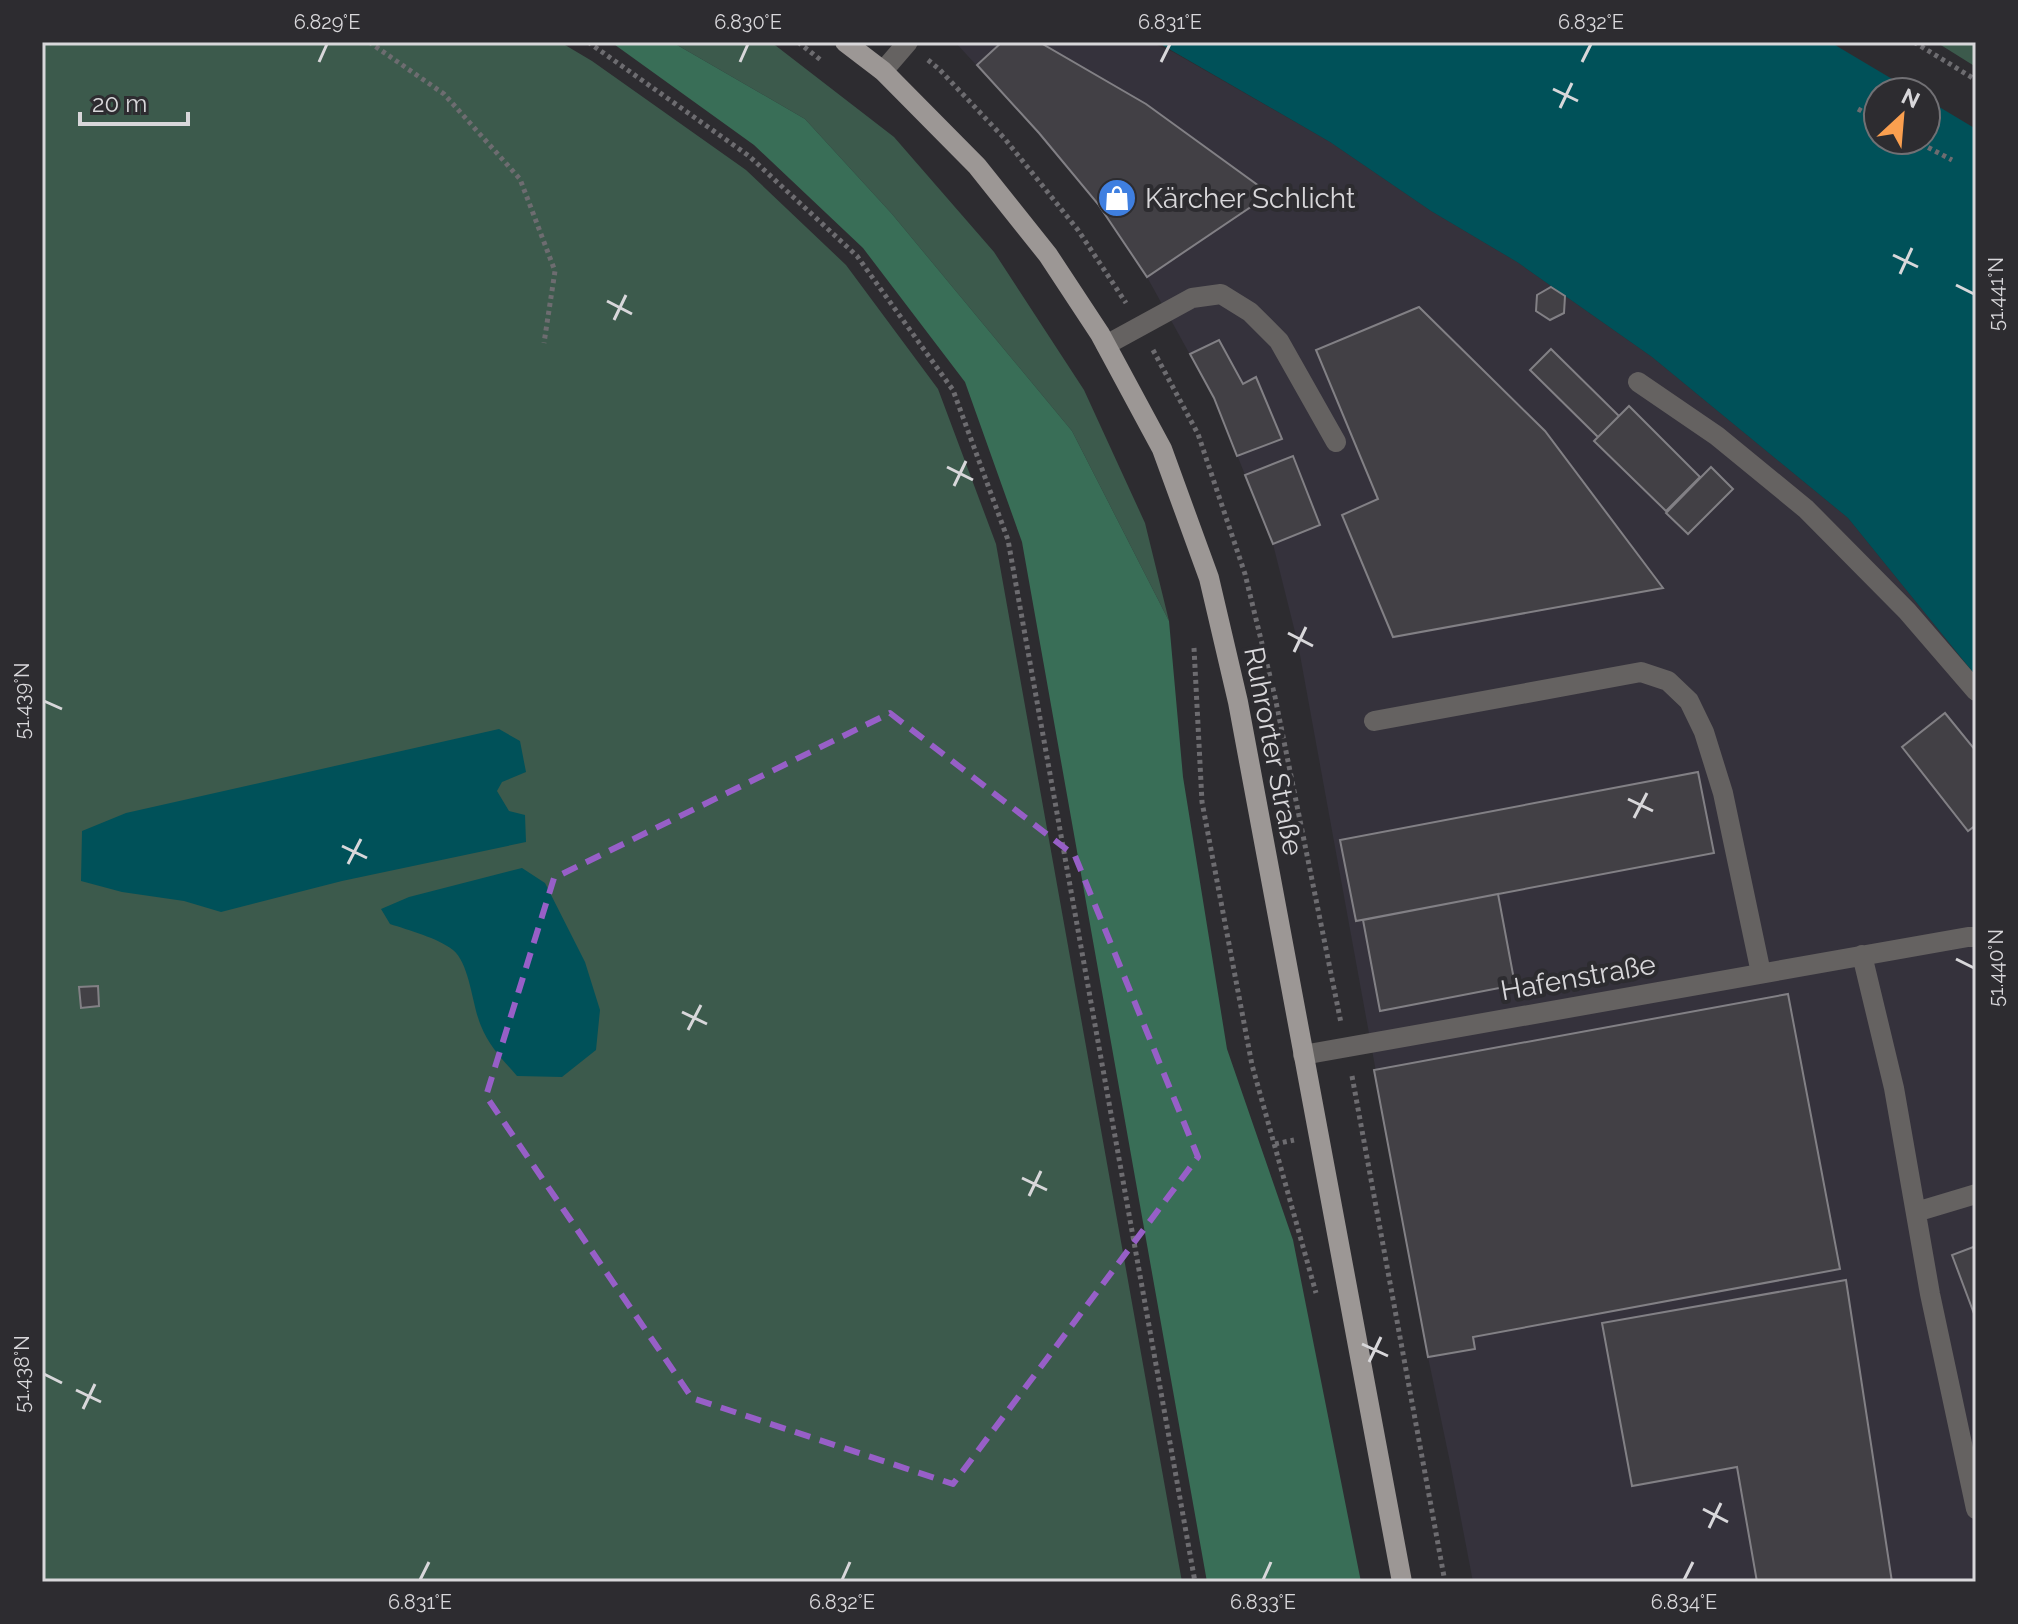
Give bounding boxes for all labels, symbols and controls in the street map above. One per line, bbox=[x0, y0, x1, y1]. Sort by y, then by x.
text: 6.829°E bbox=[294, 10, 360, 34]
text: 6.830°E bbox=[714, 10, 782, 34]
text: 6.831°E bbox=[1138, 10, 1202, 34]
text: 6.832°E bbox=[1558, 10, 1624, 34]
scale bar bbox=[80, 76, 188, 126]
north arrow bbox=[1862, 76, 1942, 156]
text: N bbox=[1898, 83, 1924, 113]
text: 20 m bbox=[92, 89, 147, 118]
shop icon: Kärcher Schlicht bbox=[1096, 177, 1138, 219]
place label: Kärcher Schlicht bbox=[1145, 182, 1356, 215]
text: 51.441°N bbox=[1984, 257, 2008, 331]
street label: Ruhrorter Straße bbox=[1237, 644, 1310, 858]
text: 51.439°N bbox=[10, 663, 34, 739]
text: 51.440°N bbox=[1984, 929, 2008, 1007]
street label: Hafenstraße bbox=[1498, 948, 1658, 1007]
text: 51.438°N bbox=[10, 1335, 34, 1413]
text: 6.831°E bbox=[388, 1590, 452, 1614]
text: 6.832°E bbox=[809, 1590, 875, 1614]
text: 6.833°E bbox=[1230, 1590, 1296, 1614]
text: 6.834°E bbox=[1651, 1590, 1717, 1614]

